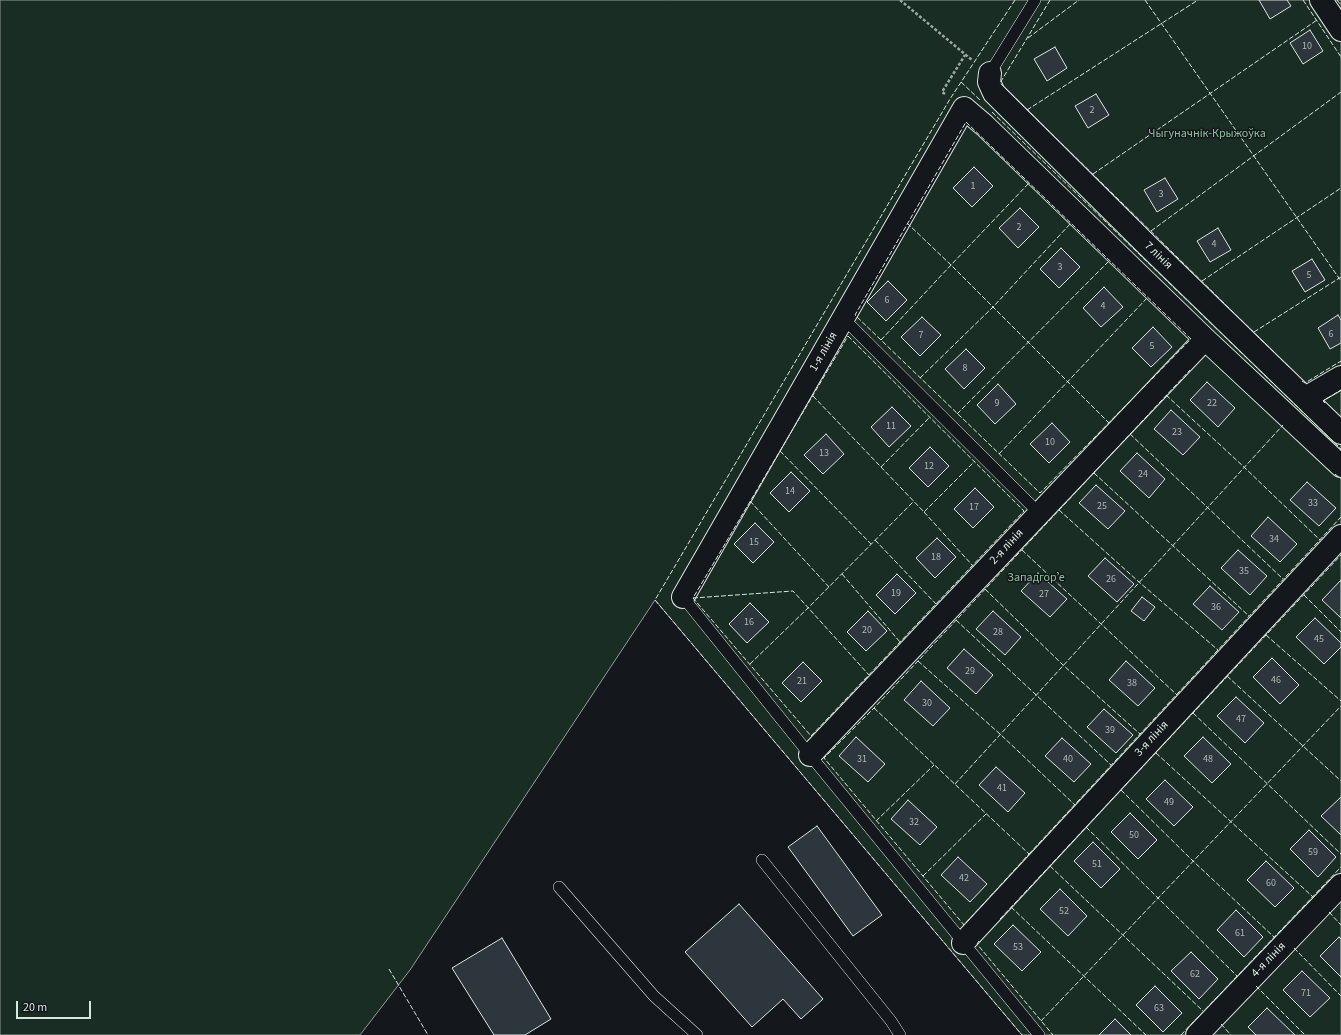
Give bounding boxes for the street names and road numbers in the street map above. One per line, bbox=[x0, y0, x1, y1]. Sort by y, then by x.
street label: 7 лінія bbox=[1141, 239, 1175, 273]
street label: 1-я лінія bbox=[807, 330, 841, 374]
street label: 2-я лінія bbox=[987, 526, 1027, 568]
street label: 3-я лінія bbox=[1132, 718, 1172, 760]
street label: 4-я лінія bbox=[1249, 939, 1289, 981]

